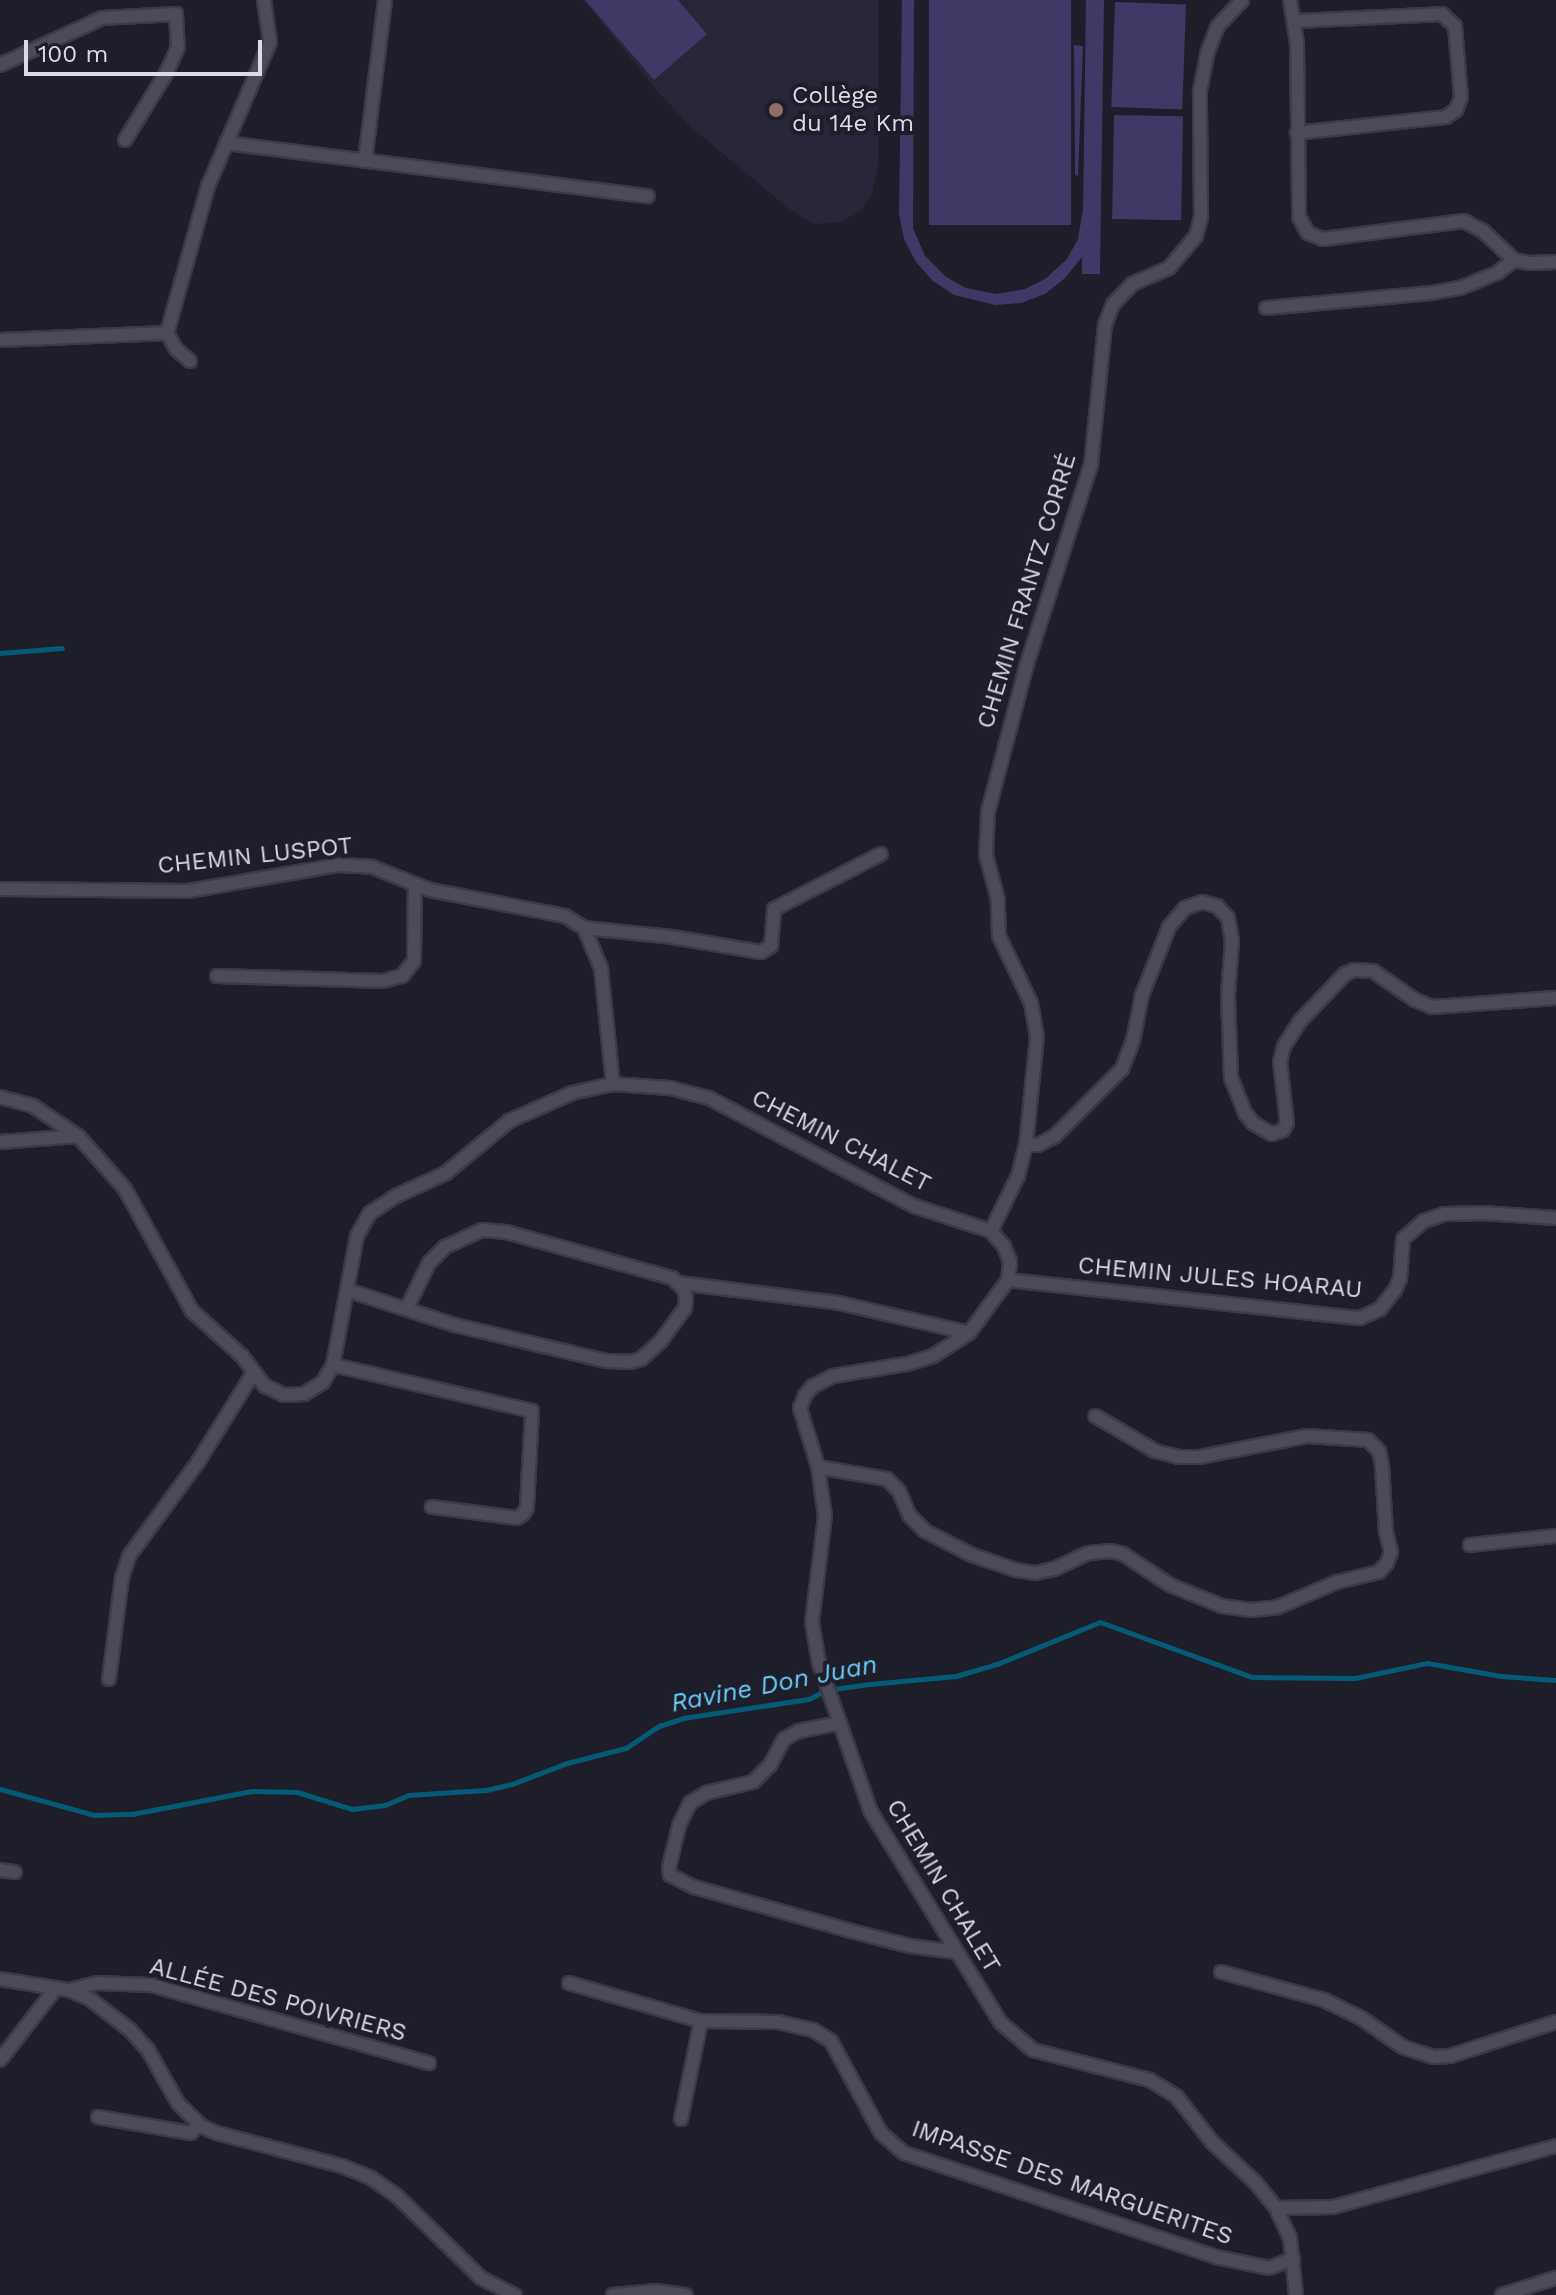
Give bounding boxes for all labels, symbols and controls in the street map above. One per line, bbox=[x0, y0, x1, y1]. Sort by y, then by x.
scale bar bbox=[28, 24, 266, 74]
text: 100 m bbox=[38, 40, 108, 68]
place label: Collège du 14e Km bbox=[792, 82, 915, 138]
marker: Collège du 14e Km bbox=[767, 101, 785, 119]
street label: CHEMIN FRANTZ CORRÉ bbox=[971, 450, 1083, 732]
street label: CHEMIN LUSPOT bbox=[156, 831, 354, 881]
street label: CHEMIN CHALET bbox=[747, 1083, 935, 1199]
street label: CHEMIN JULES HOARAU bbox=[1076, 1251, 1364, 1305]
water label: Ravine Don Juan bbox=[668, 1649, 880, 1719]
street label: CHEMIN CHALET bbox=[880, 1794, 1006, 1978]
street label: ALLÉE DES POIVRIERS bbox=[147, 1952, 409, 2048]
street label: IMPASSE DES MARGUERITES bbox=[908, 2114, 1236, 2252]

